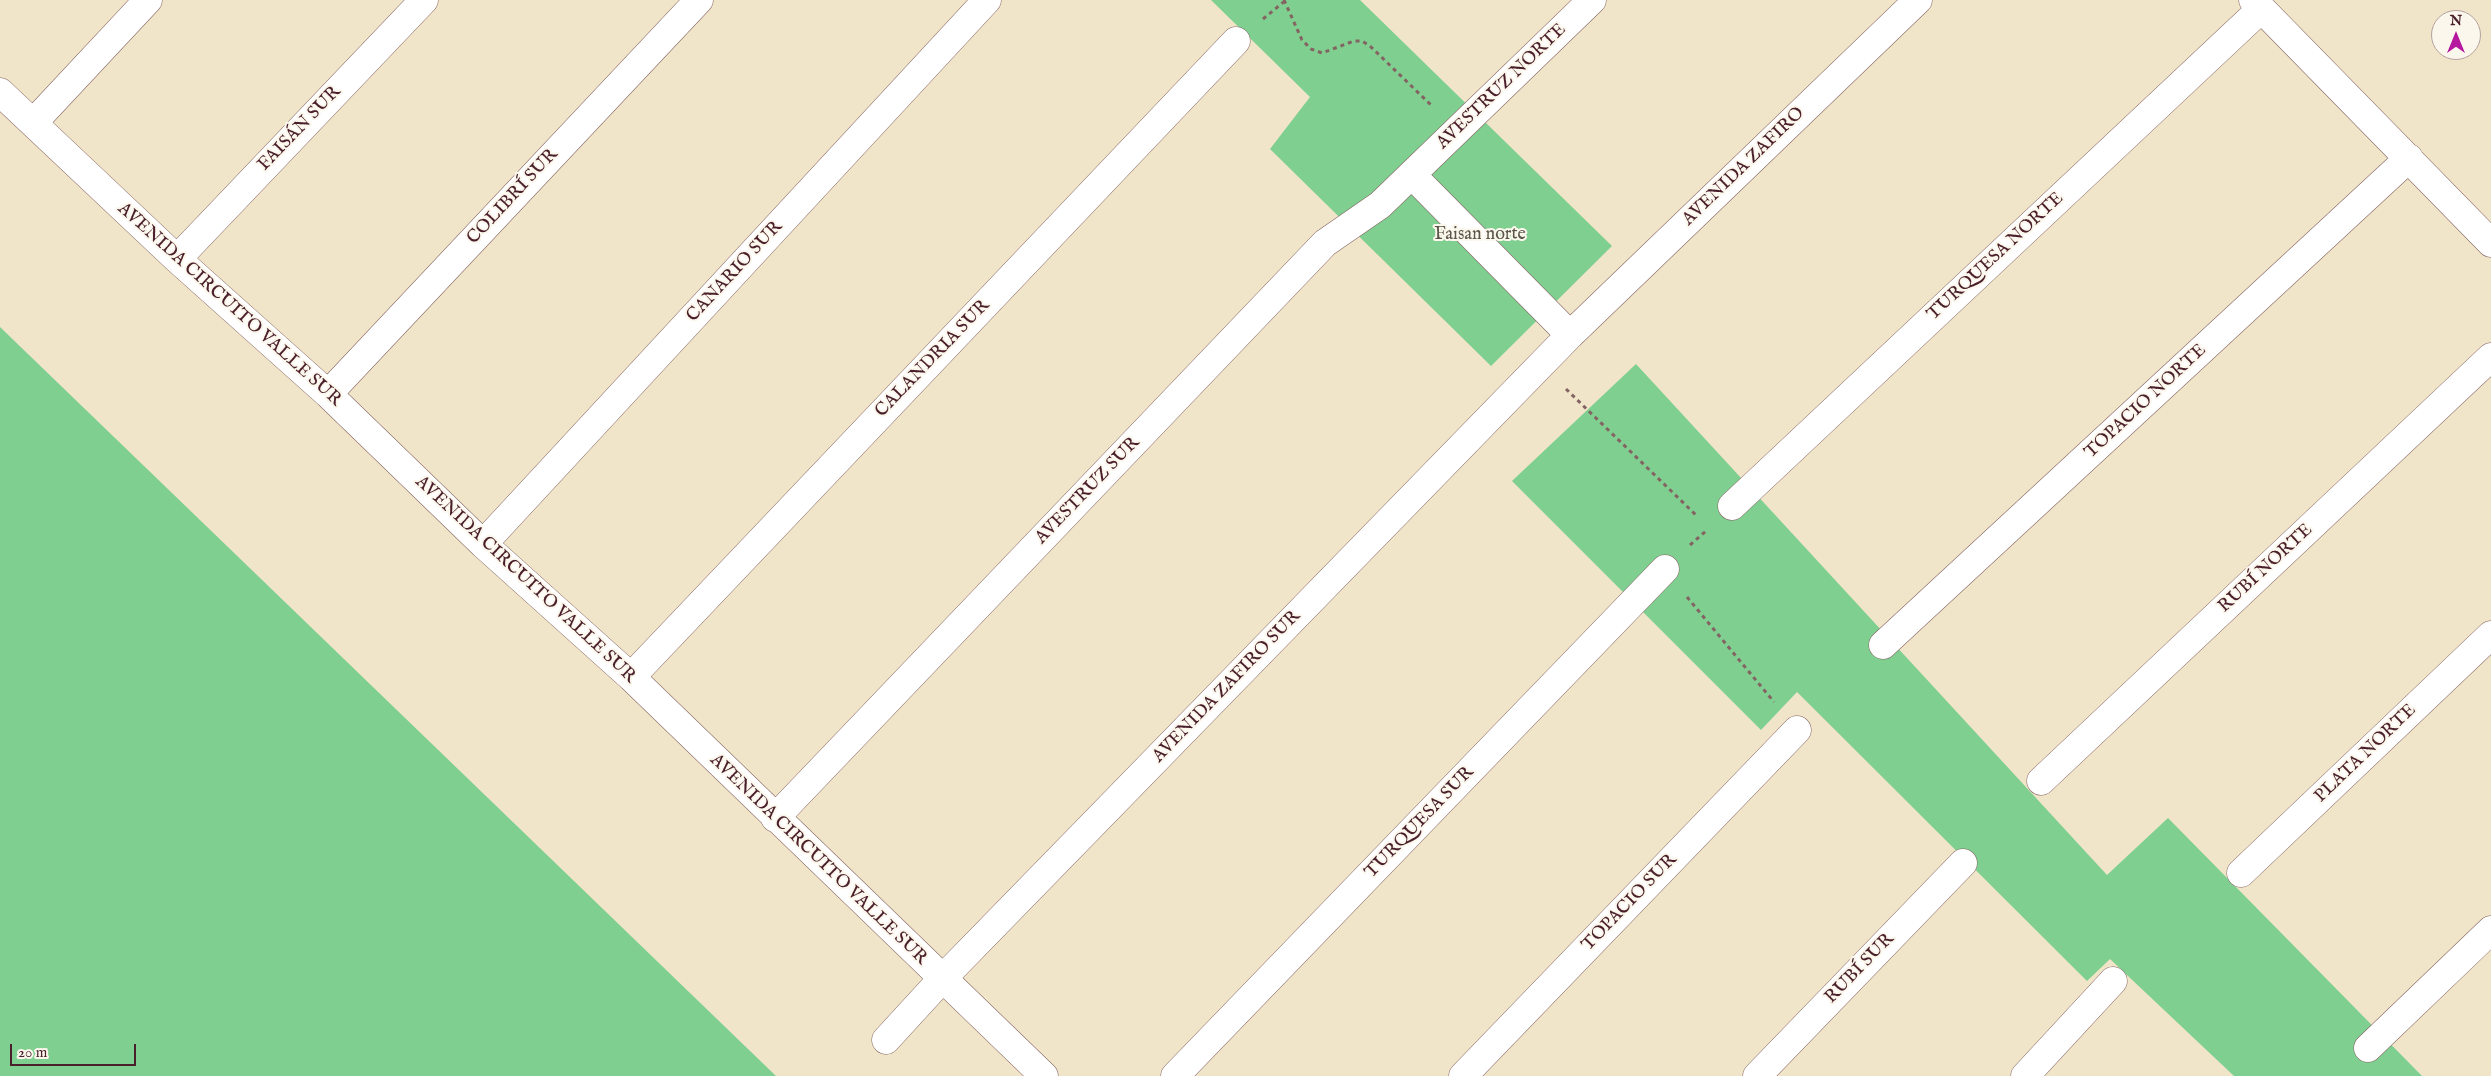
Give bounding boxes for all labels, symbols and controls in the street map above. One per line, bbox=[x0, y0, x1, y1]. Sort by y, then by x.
north arrow bbox=[2431, 10, 2481, 60]
text: N bbox=[2450, 12, 2462, 30]
street label: AVESTRUZ NORTE bbox=[1433, 20, 1571, 154]
street label: FAISÁN SUR bbox=[254, 82, 346, 176]
street label: AVENIDA ZAFIRO bbox=[1678, 103, 1810, 231]
street label: COLIBRÍ SUR bbox=[463, 145, 563, 249]
street label: TURQUESA NORTE bbox=[1923, 188, 2069, 326]
street label: AVENIDA CIRCUITO VALLE SUR bbox=[113, 199, 345, 411]
street label: CANARIO SUR bbox=[683, 217, 787, 327]
park label: Faisan norte bbox=[1434, 224, 1526, 246]
street label: CALANDRIA SUR bbox=[871, 296, 995, 422]
street label: TOPACIO NORTE bbox=[2081, 340, 2211, 464]
street label: AVESTRUZ SUR bbox=[1031, 433, 1145, 549]
street label: AVENIDA CIRCUITO VALLE SUR bbox=[410, 472, 640, 688]
street label: RUBÍ NORTE bbox=[2214, 520, 2318, 618]
street label: AVENIDA ZAFIRO SUR bbox=[1149, 606, 1305, 768]
street label: PLATA NORTE bbox=[2311, 700, 2421, 808]
street label: AVENIDA CIRCUITO VALLE SUR bbox=[705, 750, 931, 970]
street label: TURQUESA SUR bbox=[1361, 763, 1479, 883]
street label: TOPACIO SUR bbox=[1578, 850, 1682, 956]
street label: RUBÍ SUR bbox=[1821, 929, 1899, 1009]
scale bar bbox=[12, 1034, 139, 1066]
text: 20 m bbox=[18, 1043, 47, 1062]

